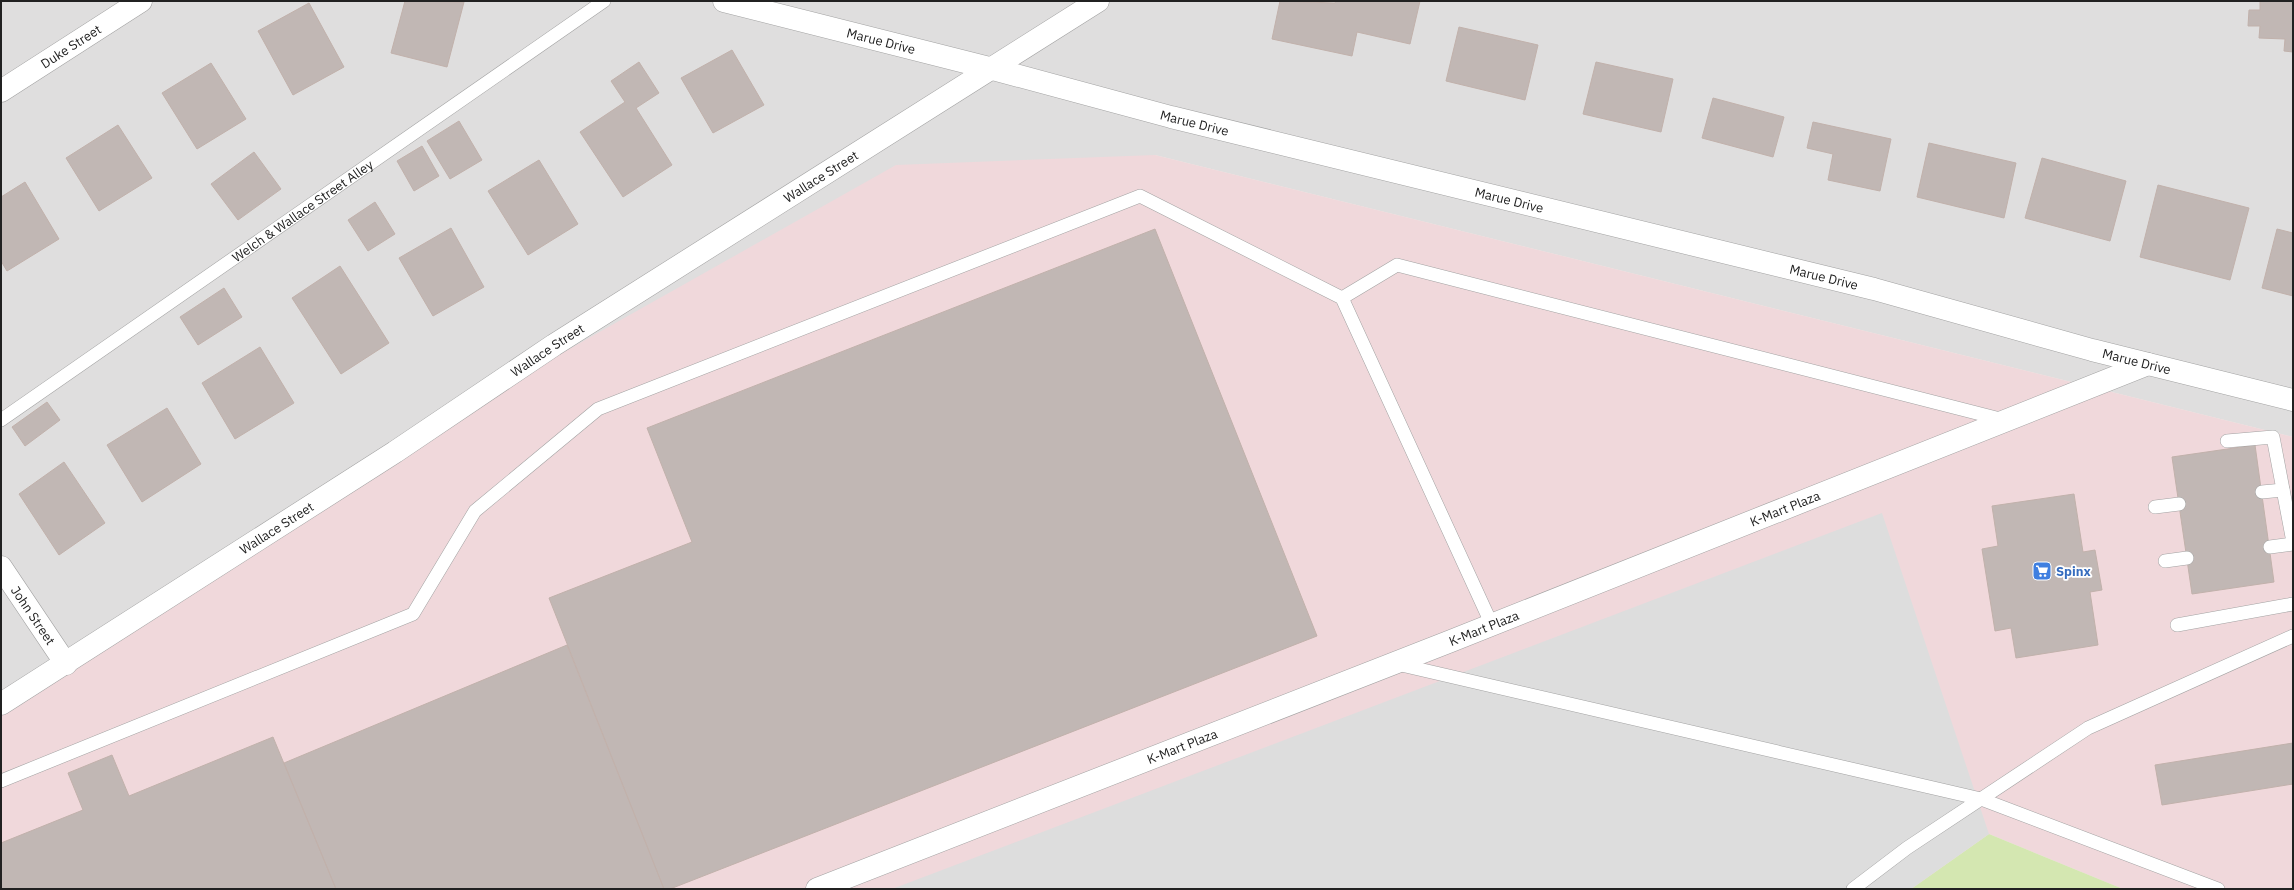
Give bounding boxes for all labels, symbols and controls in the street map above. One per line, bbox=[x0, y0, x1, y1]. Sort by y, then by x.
street label: Duke Street bbox=[38, 21, 105, 72]
street label: Marue Drive bbox=[845, 24, 917, 58]
street label: Marue Drive bbox=[1158, 106, 1230, 140]
street label: Wallace Street bbox=[781, 147, 861, 207]
street label: Welch & Wallace Street Alley bbox=[229, 156, 377, 266]
street label: Marue Drive bbox=[1473, 184, 1545, 217]
street label: Marue Drive bbox=[1788, 261, 1860, 294]
street label: Wallace Street bbox=[507, 320, 588, 381]
street label: Marue Drive bbox=[2101, 345, 2173, 378]
street label: K-Mart Plaza bbox=[1747, 487, 1823, 530]
street label: Wallace Street bbox=[236, 498, 317, 558]
supermarket icon: Spinx bbox=[2031, 560, 2053, 582]
place label: Spinx bbox=[2056, 563, 2091, 580]
street label: John Street bbox=[7, 583, 59, 648]
street label: K-Mart Plaza bbox=[1446, 607, 1522, 650]
street label: K-Mart Plaza bbox=[1145, 725, 1220, 768]

